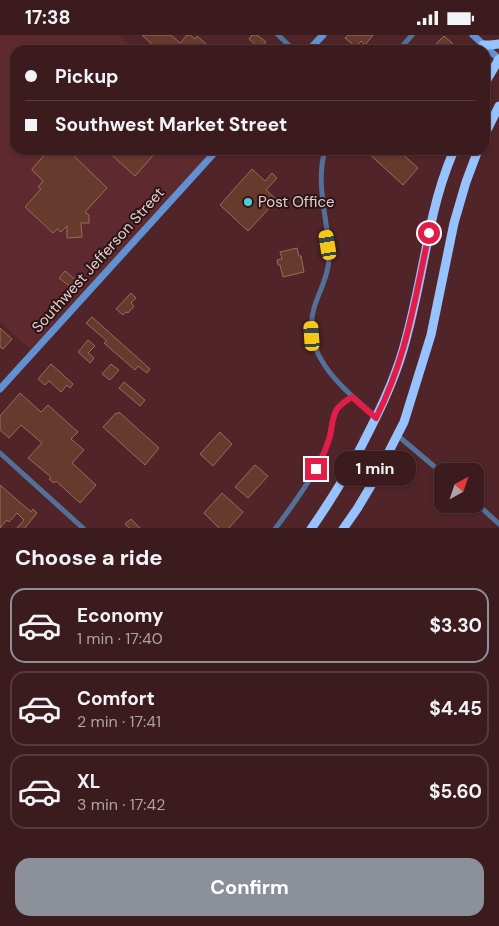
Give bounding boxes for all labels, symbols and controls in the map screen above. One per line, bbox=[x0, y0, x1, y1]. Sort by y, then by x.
text: 17:38 bbox=[25, 5, 70, 30]
text: Pickup bbox=[55, 64, 119, 89]
text: Southwest Market Street bbox=[55, 112, 287, 137]
street label: Southwest Jefferson Street bbox=[27, 183, 169, 337]
place label: Post Office bbox=[258, 192, 335, 212]
marker: Post Office bbox=[242, 196, 254, 208]
route start bbox=[418, 222, 440, 244]
car bbox=[318, 229, 337, 261]
car bbox=[303, 321, 320, 351]
callout: 1 min bbox=[334, 451, 416, 487]
route end bbox=[305, 458, 327, 480]
text: 1 min bbox=[356, 458, 394, 479]
north arrow bbox=[434, 463, 484, 513]
map controls bbox=[434, 463, 484, 513]
text: Choose a ride bbox=[15, 543, 163, 572]
icon: car bbox=[17, 603, 62, 648]
text: Economy bbox=[77, 603, 164, 628]
text: $3.30 bbox=[429, 613, 482, 638]
text: 1 min · 17:40 bbox=[77, 628, 163, 649]
icon: car bbox=[17, 686, 62, 731]
text: Comfort bbox=[77, 686, 155, 711]
text: $4.45 bbox=[429, 696, 482, 721]
text: 2 min · 17:41 bbox=[77, 711, 161, 732]
icon: car bbox=[17, 769, 62, 814]
text: XL bbox=[77, 769, 100, 794]
text: $5.60 bbox=[429, 779, 482, 804]
text: 3 min · 17:42 bbox=[77, 794, 165, 815]
button: Confirm bbox=[15, 858, 484, 916]

